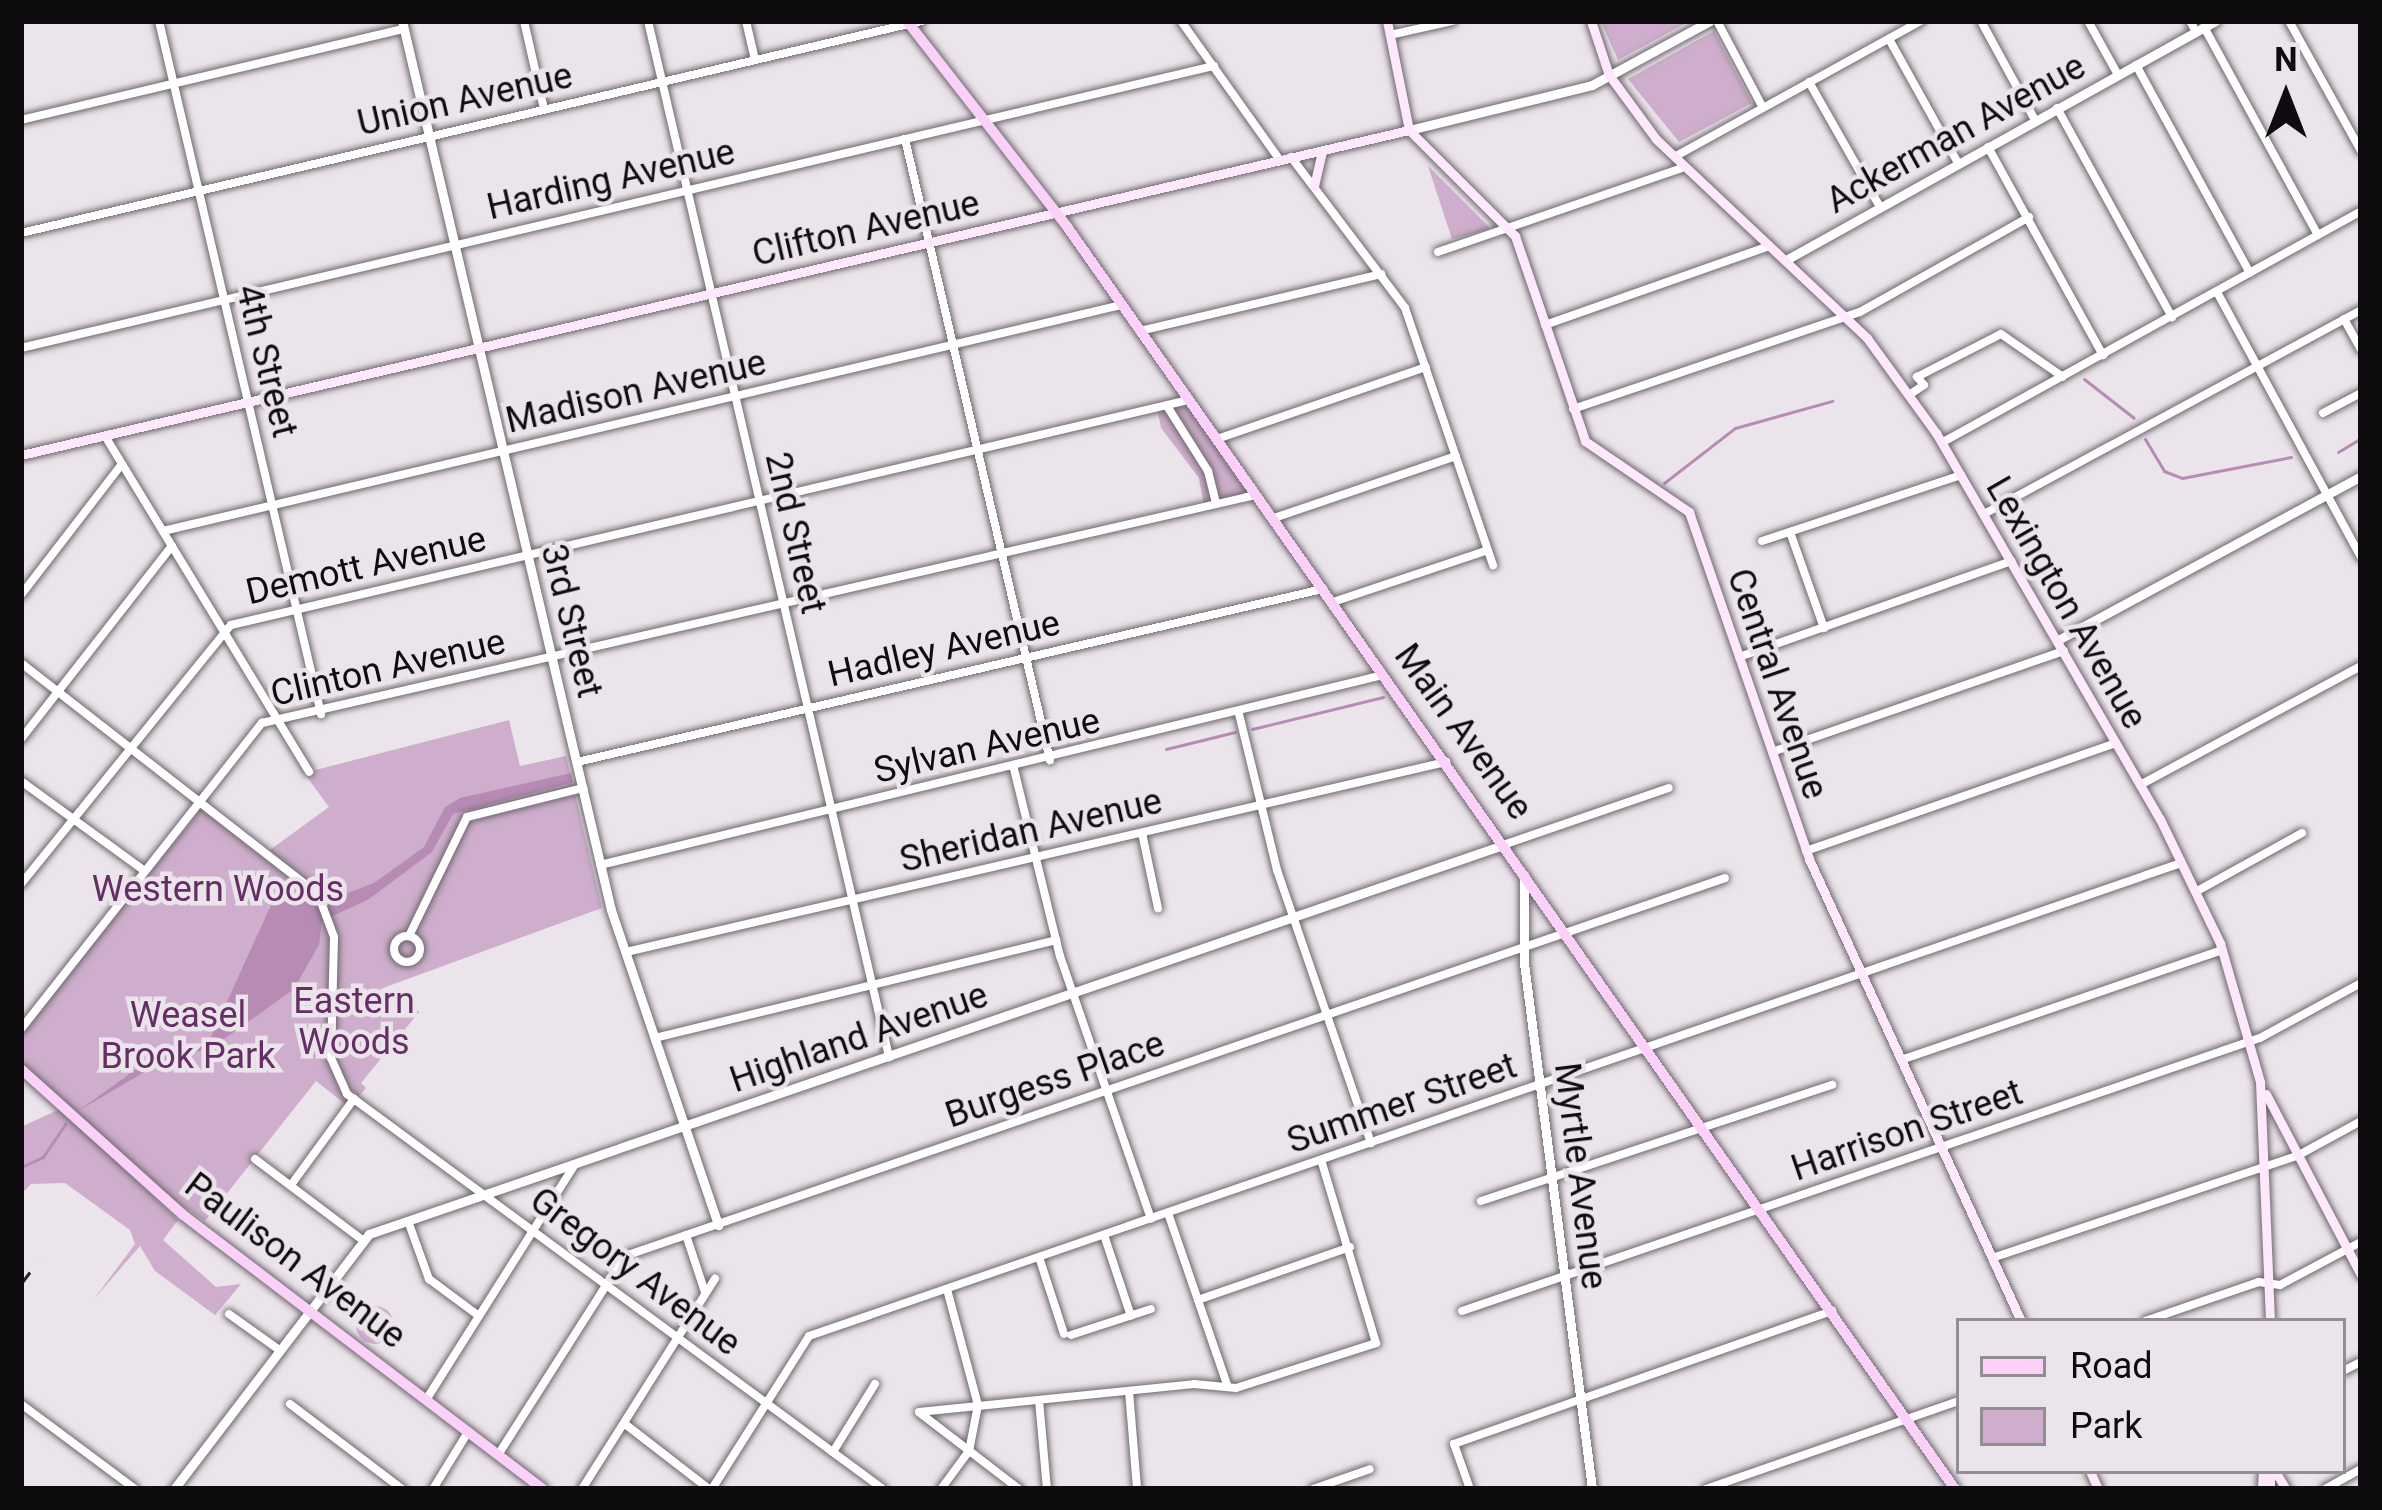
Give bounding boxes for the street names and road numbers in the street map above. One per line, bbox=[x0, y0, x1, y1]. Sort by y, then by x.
street label: Ackerman Avenue bbox=[1819, 45, 2093, 223]
street label: Union Avenue bbox=[353, 54, 577, 146]
street label: Harding Avenue bbox=[483, 131, 739, 229]
street label: Clifton Avenue bbox=[748, 182, 984, 276]
street label: 4th Street bbox=[226, 280, 306, 442]
street label: Madison Avenue bbox=[502, 341, 770, 443]
street label: 2nd Street bbox=[755, 448, 835, 618]
street label: Lexington Avenue bbox=[1976, 469, 2156, 737]
street label: Demott Avenue bbox=[242, 517, 490, 615]
street label: 3rd Street bbox=[531, 540, 611, 702]
street label: Central Avenue bbox=[1717, 563, 1837, 805]
street label: Hadley Avenue bbox=[824, 601, 1064, 697]
street label: Clinton Avenue bbox=[267, 620, 509, 716]
street label: Main Avenue bbox=[1385, 636, 1541, 828]
street label: Sylvan Avenue bbox=[870, 699, 1104, 793]
street label: Sheridan Avenue bbox=[896, 780, 1166, 882]
street label: Highland Avenue bbox=[724, 974, 994, 1102]
street label: Burgess Place bbox=[940, 1022, 1170, 1138]
street label: Summer Street bbox=[1282, 1045, 1522, 1163]
street label: Myrtle Avenue bbox=[1545, 1060, 1615, 1292]
street label: Harrison Street bbox=[1786, 1071, 2028, 1191]
street label: Paulison Avenue bbox=[176, 1164, 414, 1358]
street label: Gregory Avenue bbox=[521, 1179, 749, 1365]

